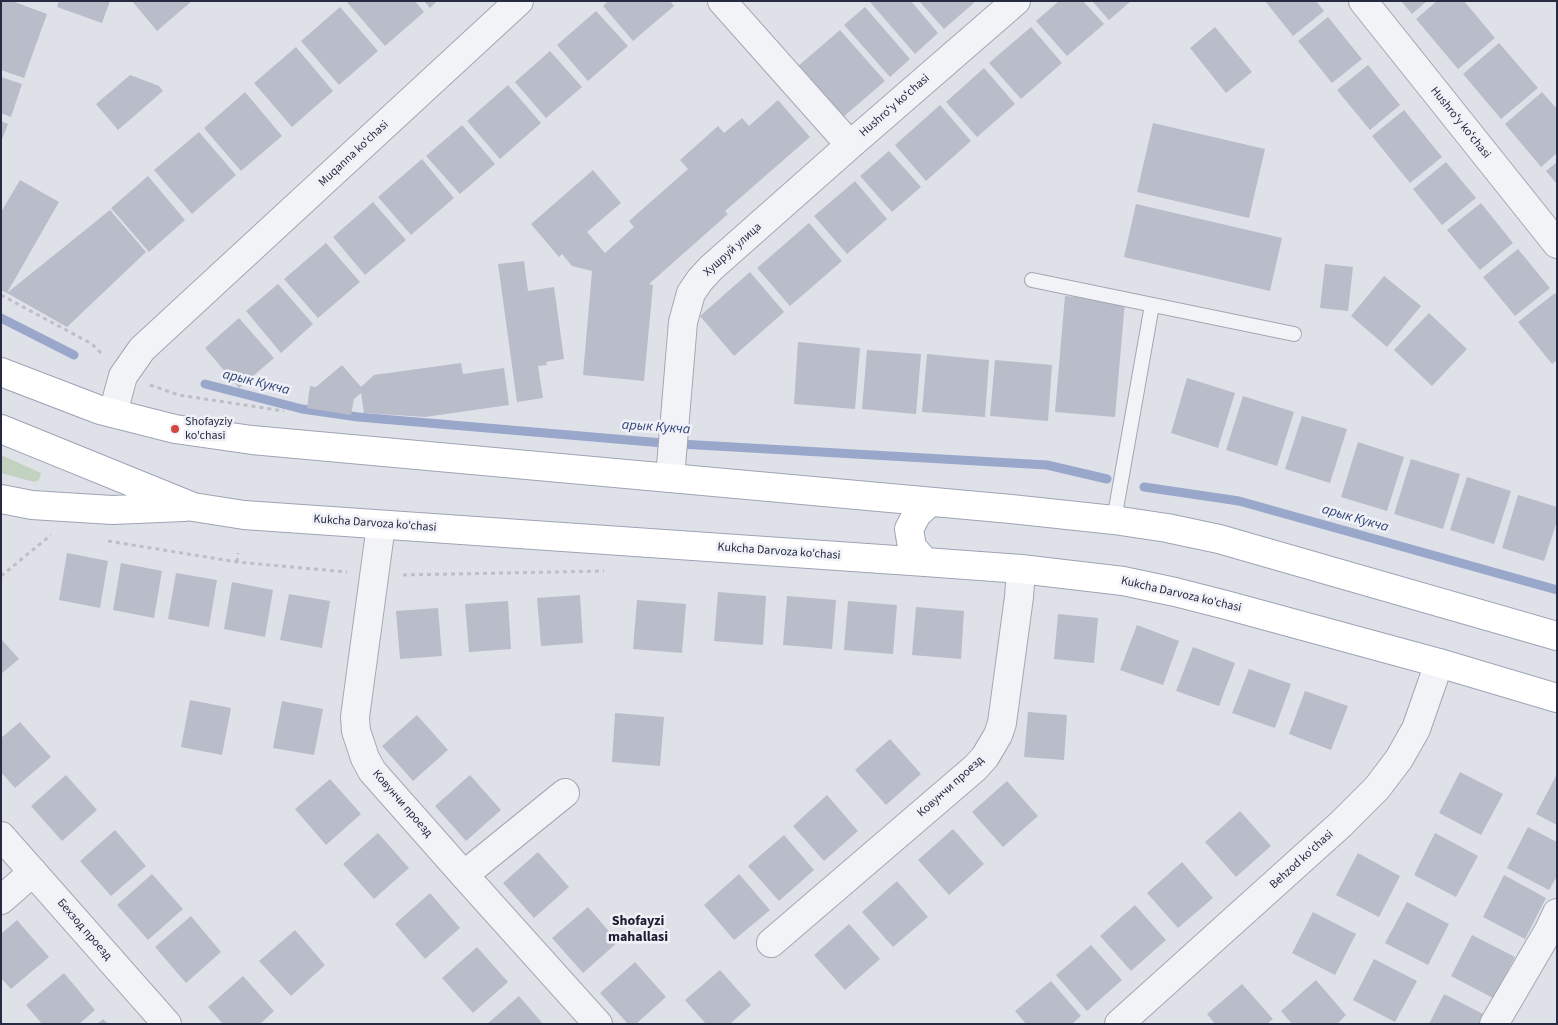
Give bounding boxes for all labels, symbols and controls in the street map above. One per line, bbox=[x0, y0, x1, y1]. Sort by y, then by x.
street label: Hushroʻy koʻchasi bbox=[857, 72, 933, 140]
street label: Hushroʻy koʻchasi bbox=[1427, 84, 1493, 162]
street label: Muqanna koʻchasi bbox=[316, 118, 392, 190]
street label: Хушруй улица bbox=[701, 220, 765, 280]
water label: арык Кукча bbox=[221, 367, 291, 399]
place label: Shofayziy ko'chasi bbox=[185, 415, 233, 443]
water label: арык Кукча bbox=[621, 417, 691, 439]
marker: Shofayziy ko'chasi bbox=[169, 423, 181, 435]
water label: арык Кукча bbox=[1320, 501, 1390, 537]
street label: Kukcha Darvoza ko'chasi bbox=[313, 513, 437, 535]
street label: Kukcha Darvoza ko'chasi bbox=[717, 541, 841, 563]
street label: Kukcha Darvoza ko'chasi bbox=[1119, 574, 1243, 616]
street label: Ковунчи проезд bbox=[915, 753, 987, 821]
street label: Ковунчи проезд bbox=[369, 767, 435, 841]
street label: Behzod ko‘chasi bbox=[1267, 828, 1337, 892]
street label: Бехзод проезд bbox=[53, 896, 115, 964]
district label: Shofayzi mahallasi bbox=[608, 914, 668, 946]

